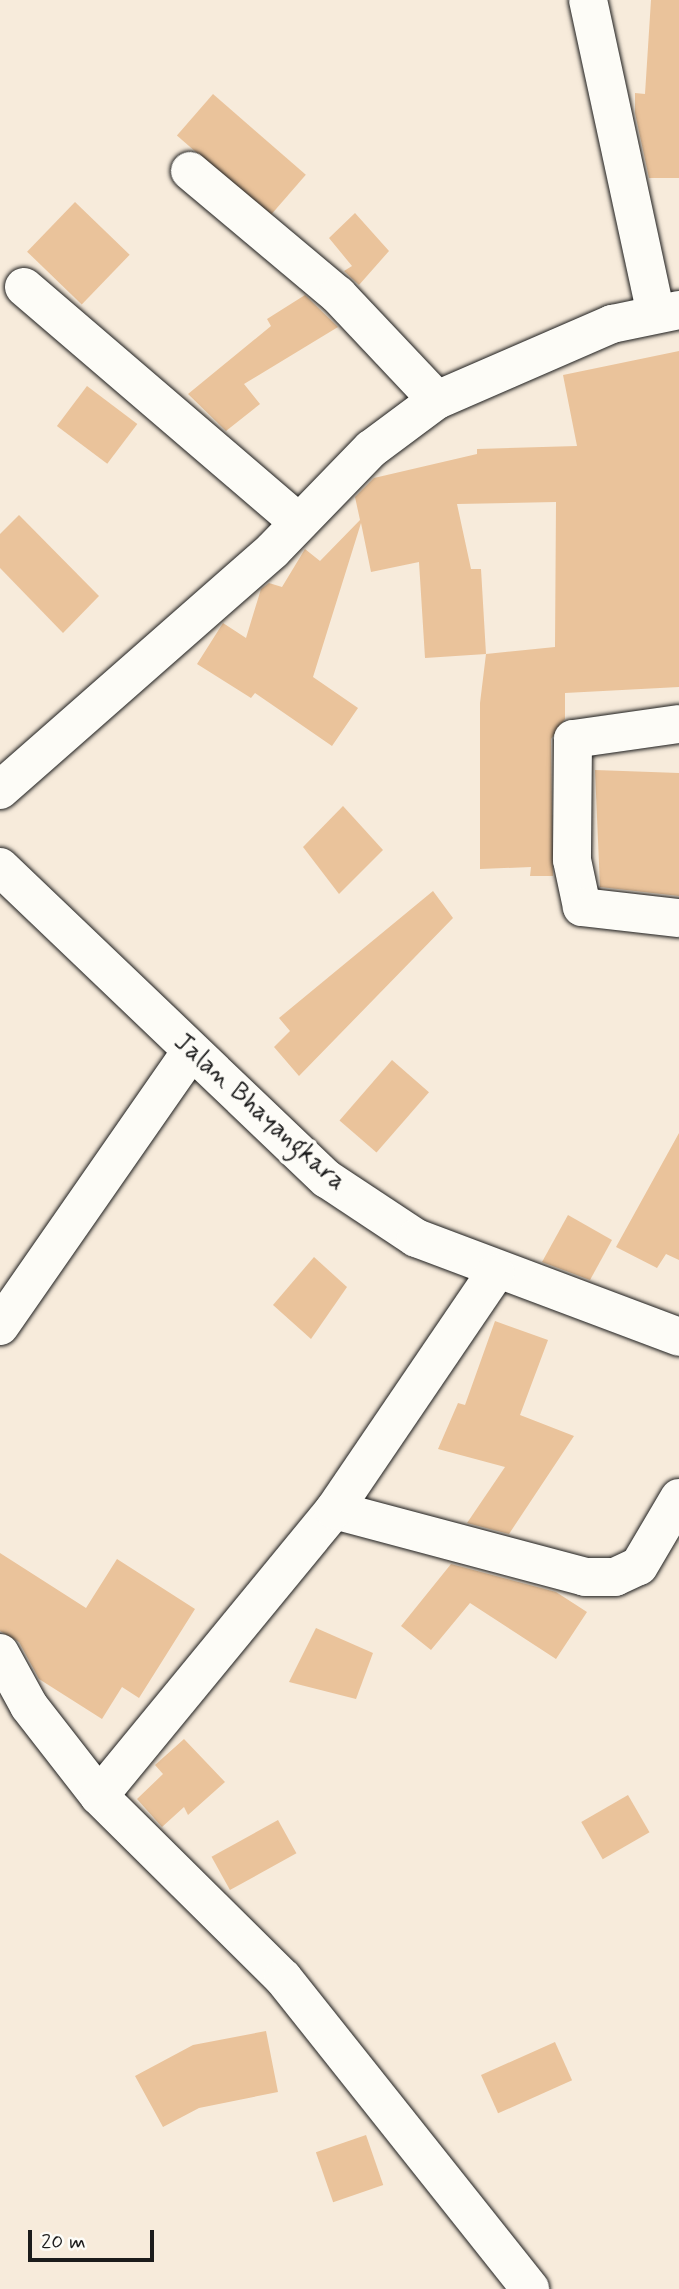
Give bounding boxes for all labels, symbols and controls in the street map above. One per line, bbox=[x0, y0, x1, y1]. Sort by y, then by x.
street label: Jalan Bhayangkara bbox=[167, 1028, 351, 1198]
scale bar bbox=[32, 2216, 158, 2260]
text: 20 m bbox=[41, 2228, 86, 2256]

